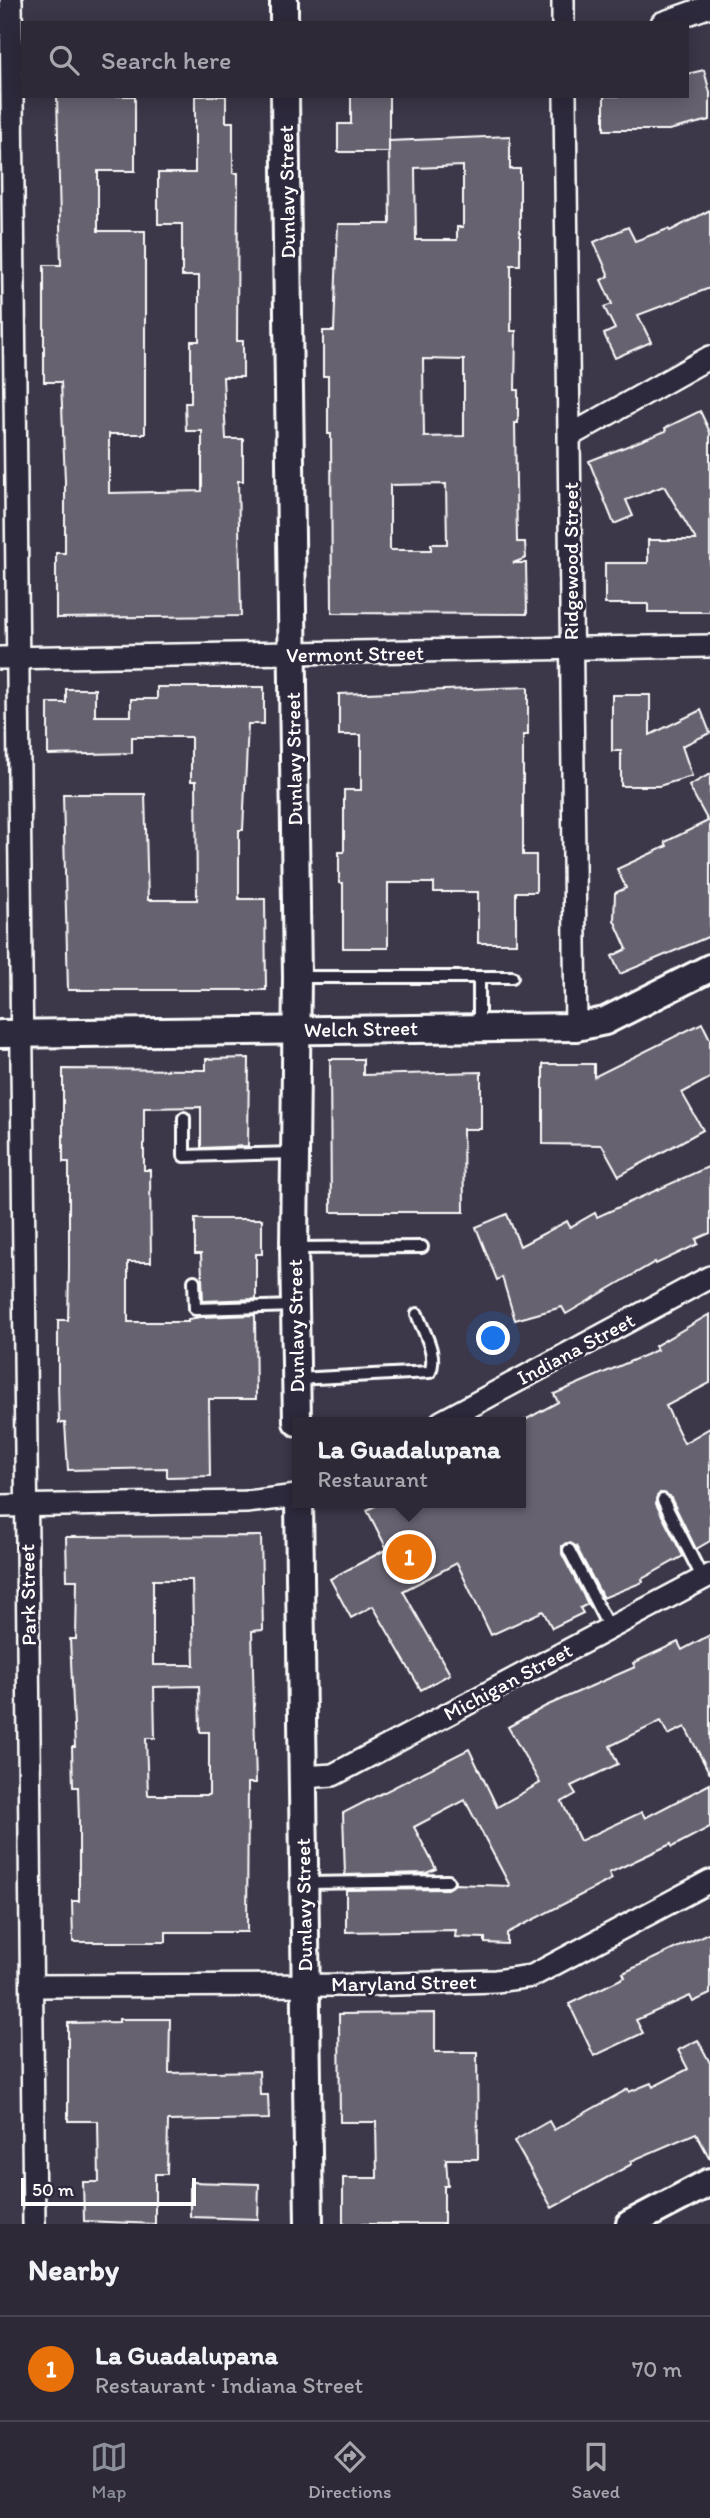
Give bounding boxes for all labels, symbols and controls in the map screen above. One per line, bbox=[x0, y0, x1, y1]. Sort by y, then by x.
search box bbox=[21, 21, 689, 98]
icon: search bbox=[45, 41, 83, 79]
text: Search here bbox=[101, 44, 231, 76]
street label: Dunlavy Street bbox=[273, 125, 300, 259]
street label: Ridgewood Street bbox=[558, 482, 583, 640]
street label: Vermont Street bbox=[286, 640, 424, 667]
street label: Dunlavy Street bbox=[280, 692, 307, 826]
street label: Welch Street bbox=[304, 1015, 418, 1042]
street label: Dunlavy Street bbox=[282, 1259, 309, 1393]
street label: Indiana Street bbox=[513, 1307, 639, 1390]
your location bbox=[476, 1321, 510, 1355]
popup bbox=[292, 1417, 526, 1508]
text: La Guadalupana bbox=[317, 1433, 501, 1465]
text: Restaurant bbox=[317, 1465, 428, 1493]
pin: 1 bbox=[386, 1531, 432, 1583]
street label: Park Street bbox=[14, 1544, 41, 1646]
street label: Michigan Street bbox=[439, 1637, 576, 1726]
street label: Dunlavy Street bbox=[290, 1838, 317, 1972]
street label: Maryland Street bbox=[331, 1969, 477, 1996]
scale bar bbox=[21, 2175, 196, 2207]
text: 50 m bbox=[32, 2178, 74, 2201]
text: Nearby bbox=[28, 2251, 119, 2288]
text: La Guadalupana bbox=[95, 2339, 278, 2371]
text: 1 bbox=[46, 2355, 56, 2383]
text: 70 m bbox=[632, 2355, 682, 2383]
text: Restaurant · Indiana Street bbox=[95, 2371, 363, 2399]
tab: Map bbox=[90, 2438, 128, 2503]
tab: Directions bbox=[308, 2438, 392, 2503]
tab: Saved bbox=[572, 2438, 620, 2503]

